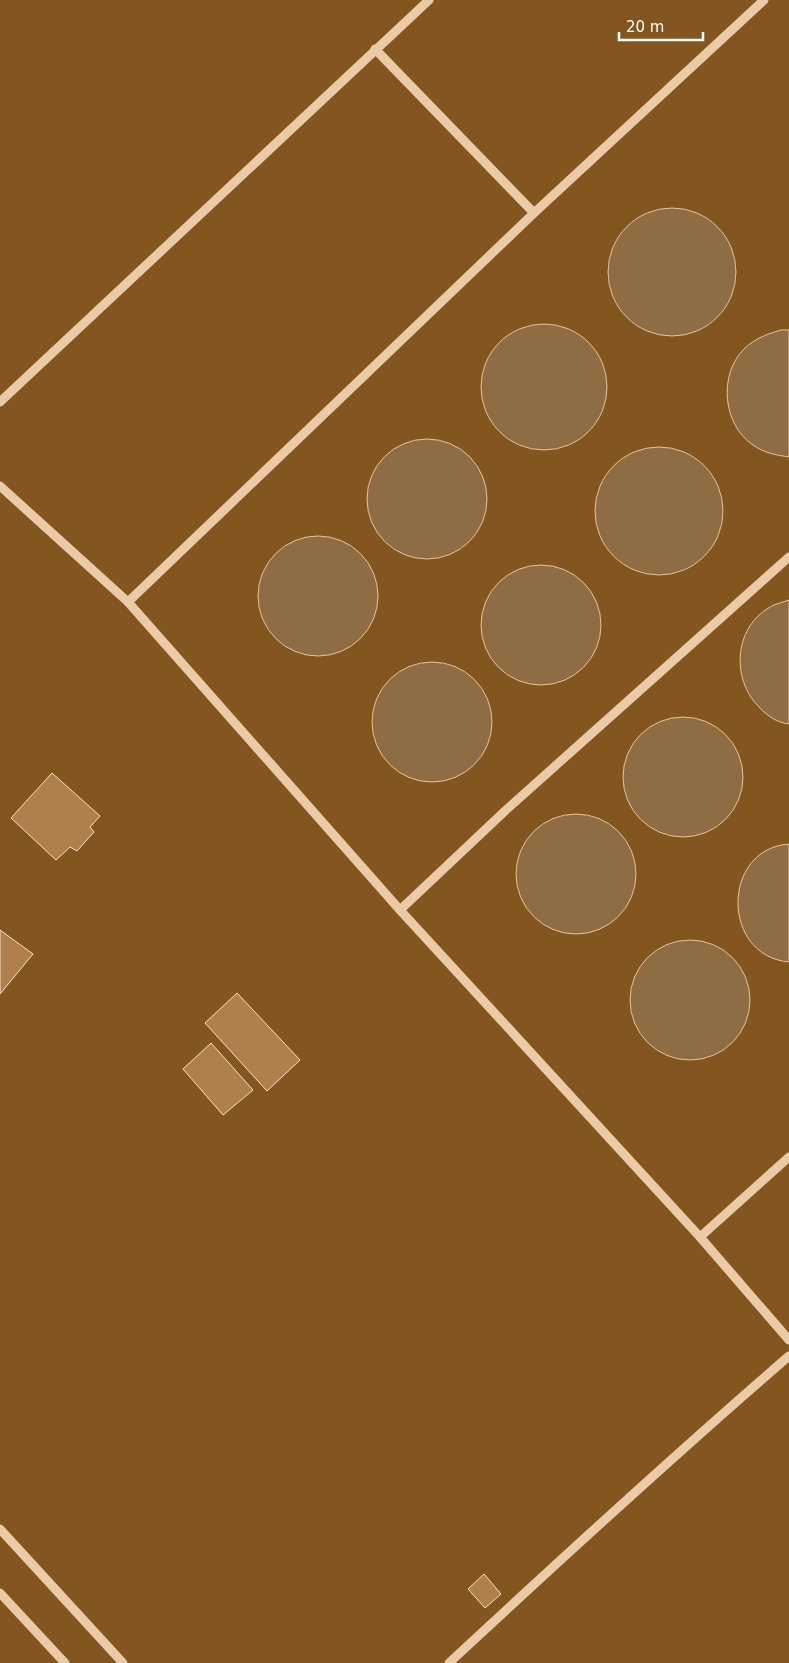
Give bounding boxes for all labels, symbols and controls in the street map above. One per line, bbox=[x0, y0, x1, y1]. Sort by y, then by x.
scale bar bbox=[619, 10, 703, 42]
text: 20 m bbox=[626, 18, 664, 36]

